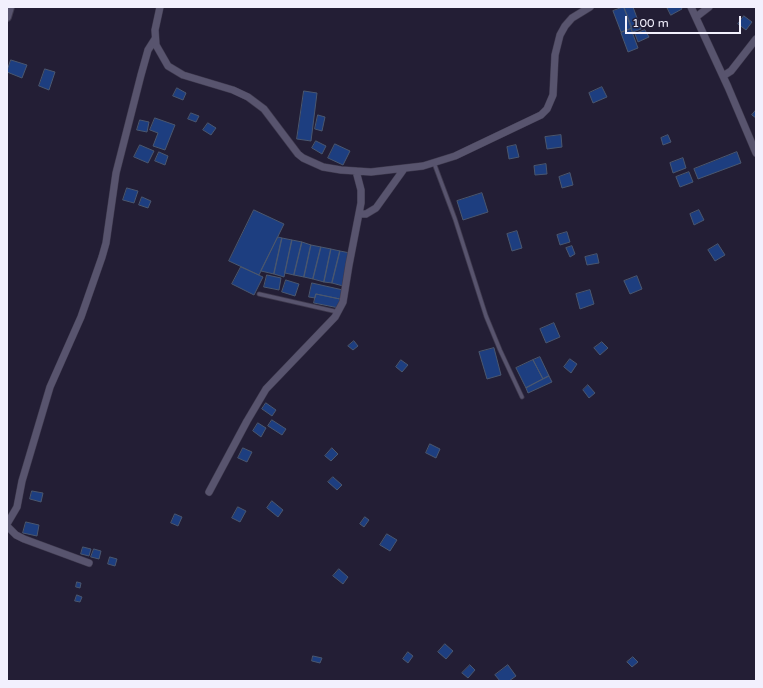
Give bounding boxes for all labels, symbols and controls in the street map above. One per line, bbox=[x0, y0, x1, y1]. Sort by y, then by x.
scale bar bbox=[627, 8, 743, 34]
text: 100 m bbox=[632, 16, 669, 30]

